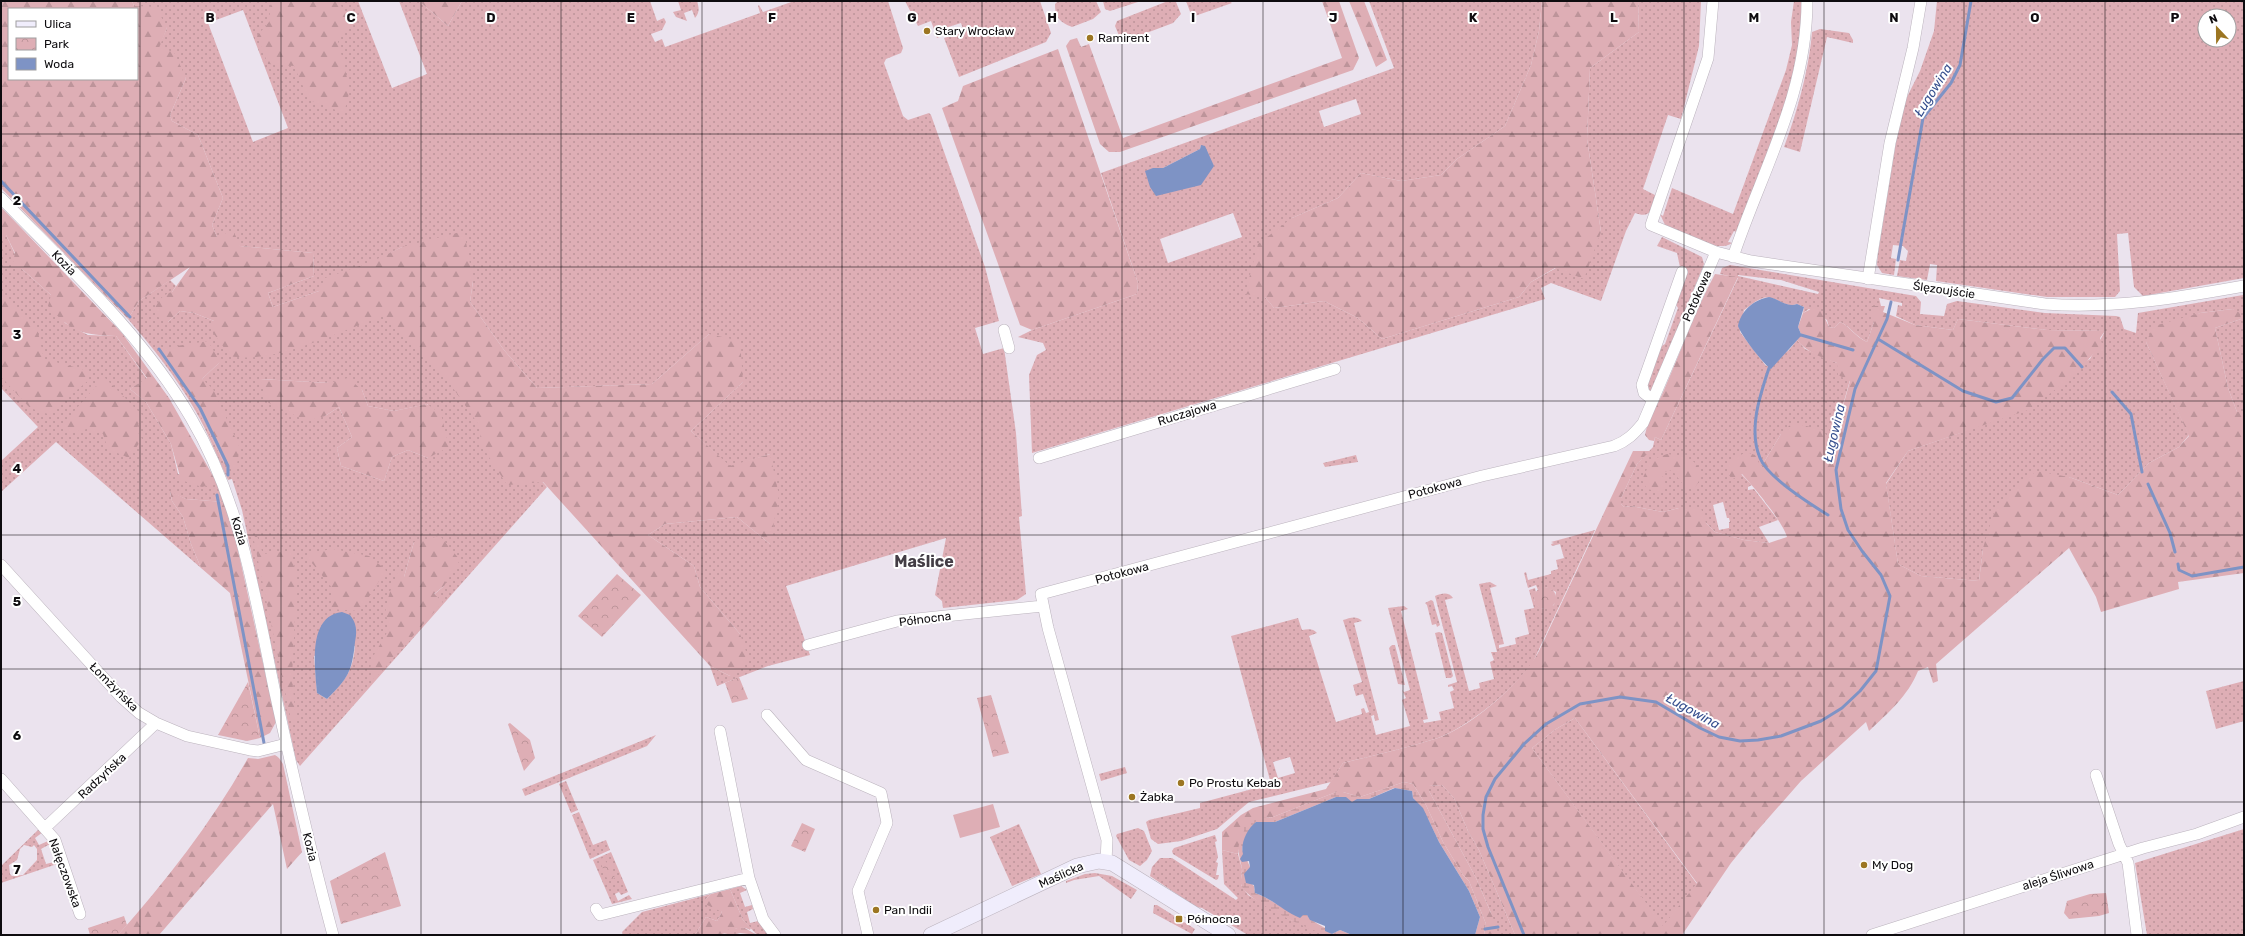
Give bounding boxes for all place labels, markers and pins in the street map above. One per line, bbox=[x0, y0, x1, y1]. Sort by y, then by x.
place label: Stary Wrocław bbox=[935, 24, 1015, 38]
marker: Stary Wrocław bbox=[922, 26, 932, 36]
place label: Ramirent bbox=[1098, 31, 1149, 45]
marker: Ramirent bbox=[1085, 33, 1095, 43]
place label: Po Prostu Kebab bbox=[1189, 776, 1281, 790]
marker: Po Prostu Kebab bbox=[1176, 778, 1186, 788]
place label: Żabka bbox=[1140, 790, 1174, 804]
marker: Żabka bbox=[1127, 792, 1137, 802]
place label: My Dog bbox=[1872, 858, 1913, 872]
marker: My Dog bbox=[1859, 860, 1869, 870]
place label: Pan Indii bbox=[884, 903, 932, 917]
marker: Pan Indii bbox=[871, 905, 881, 915]
place label: Północna bbox=[1187, 912, 1240, 926]
marker: Północna bbox=[1174, 914, 1184, 924]

